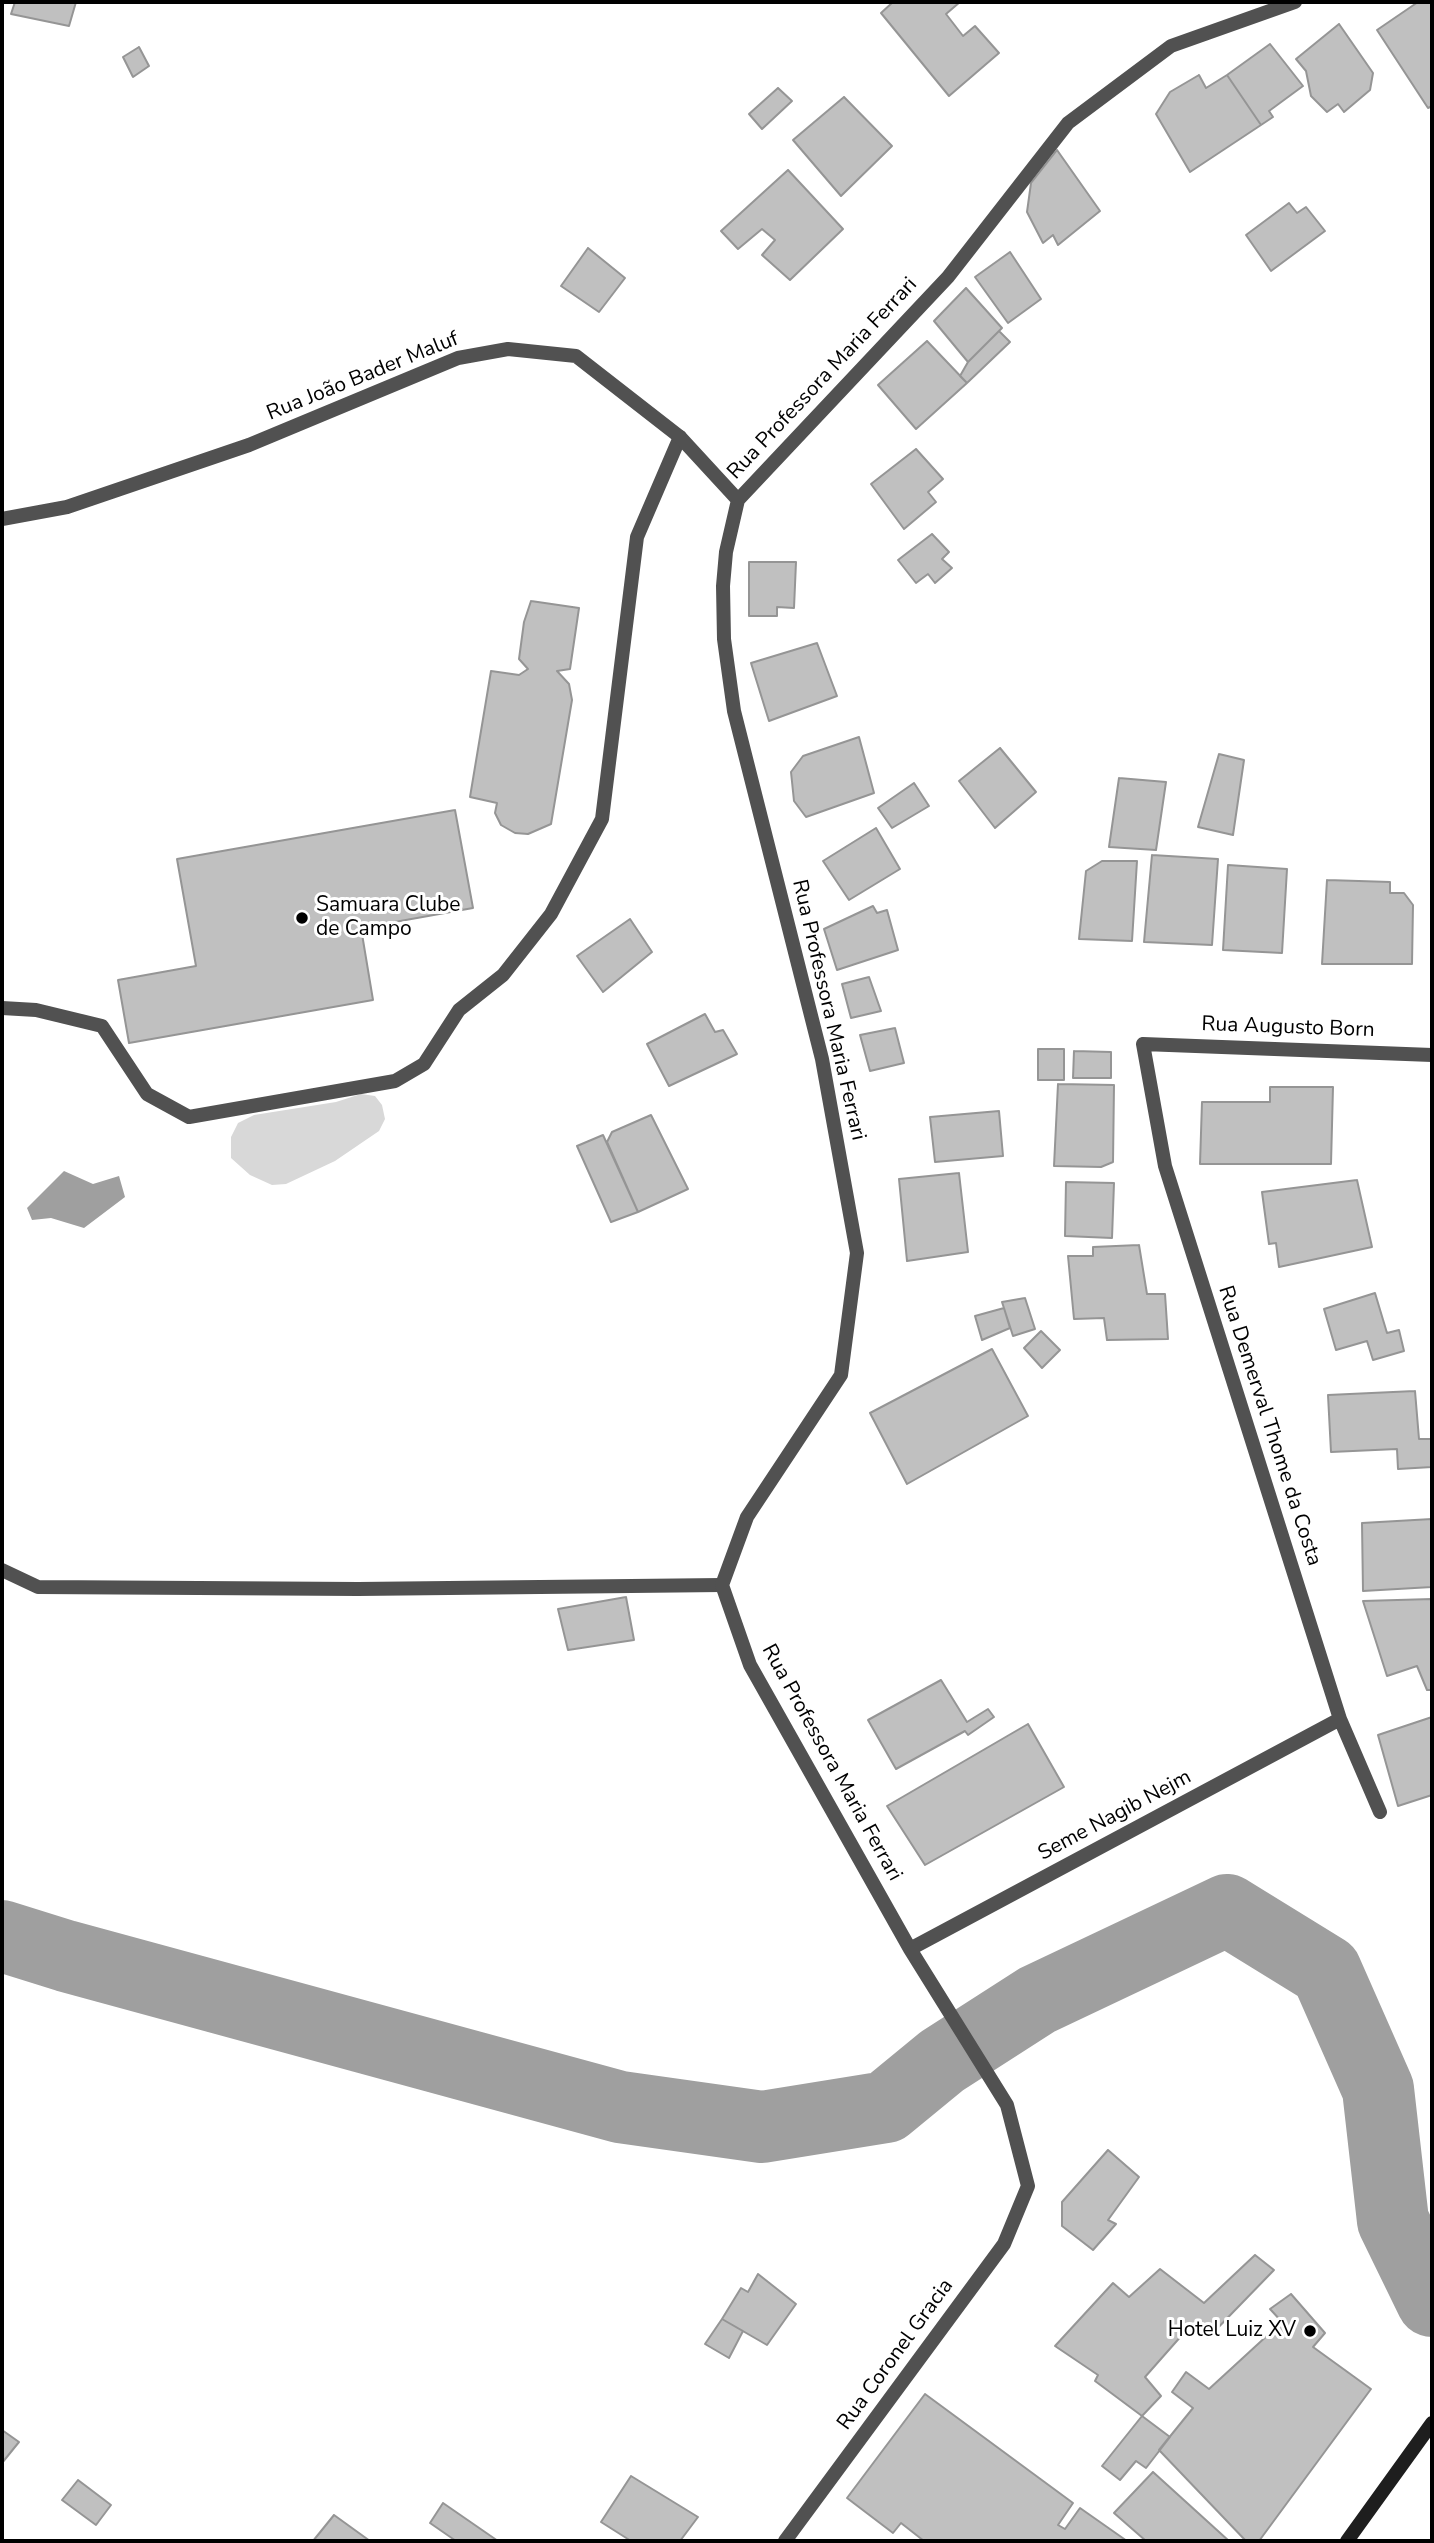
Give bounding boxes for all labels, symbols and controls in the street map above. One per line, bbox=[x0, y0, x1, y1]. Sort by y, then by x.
street label: Rua Professora Maria Ferrari bbox=[723, 273, 923, 485]
street label: Rua João Bader Maluf bbox=[263, 327, 463, 427]
street label: Rua Professora Maria Ferrari bbox=[786, 877, 870, 1143]
place label: Samuara Clube de Campo bbox=[316, 893, 460, 943]
marker: Samuara Clube de Campo bbox=[294, 910, 310, 926]
street label: Rua Augusto Born bbox=[1201, 1012, 1375, 1044]
street label: Rua Demerval Thome da Costa bbox=[1212, 1283, 1326, 1569]
street label: Rua Professora Maria Ferrari bbox=[755, 1640, 907, 1886]
street label: Seme Nagib Nejm bbox=[1034, 1765, 1196, 1867]
street label: Rua Coronel Gracia bbox=[833, 2274, 959, 2436]
place label: Hotel Luiz XV bbox=[1168, 2318, 1296, 2344]
marker: Hotel Luiz XV bbox=[1302, 2323, 1318, 2339]

